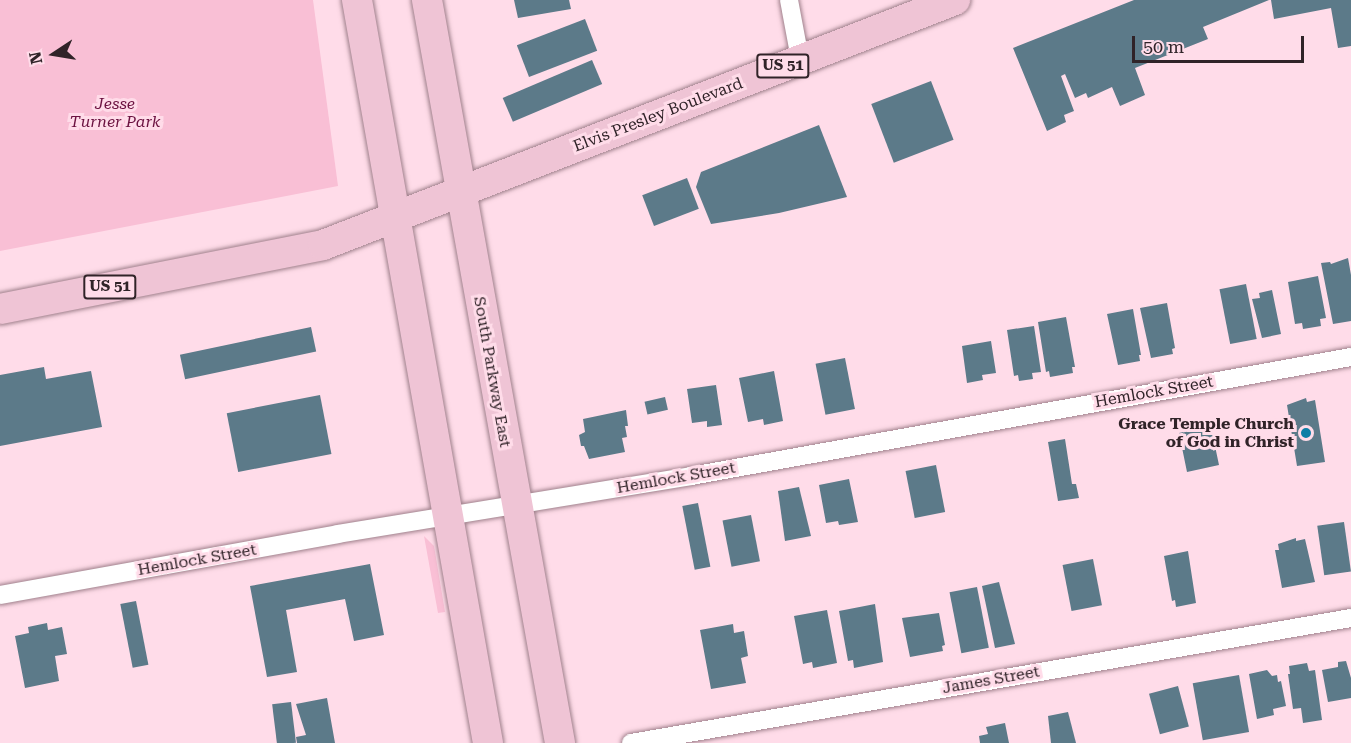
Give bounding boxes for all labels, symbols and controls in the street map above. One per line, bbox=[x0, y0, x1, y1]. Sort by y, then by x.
north arrow bbox=[24, 24, 84, 84]
scale bar bbox=[1135, 24, 1308, 62]
text: 50 m bbox=[1143, 36, 1184, 57]
text: N bbox=[25, 50, 46, 66]
road number: US 51 bbox=[756, 54, 810, 78]
street label: Elvis Presley Boulevard bbox=[571, 74, 745, 156]
park label: Jesse Turner Park bbox=[70, 94, 160, 132]
road number: US 51 bbox=[83, 275, 137, 299]
street label: South Parkway East bbox=[469, 295, 515, 449]
street label: Hemlock Street bbox=[1093, 372, 1215, 412]
place label: Grace Temple Church of God in Christ bbox=[1118, 414, 1294, 452]
marker: Grace Temple Church of God in Christ bbox=[1299, 426, 1313, 440]
street label: Hemlock Street bbox=[615, 458, 737, 498]
street label: Hemlock Street bbox=[136, 540, 258, 580]
street label: James Street bbox=[941, 662, 1041, 698]

